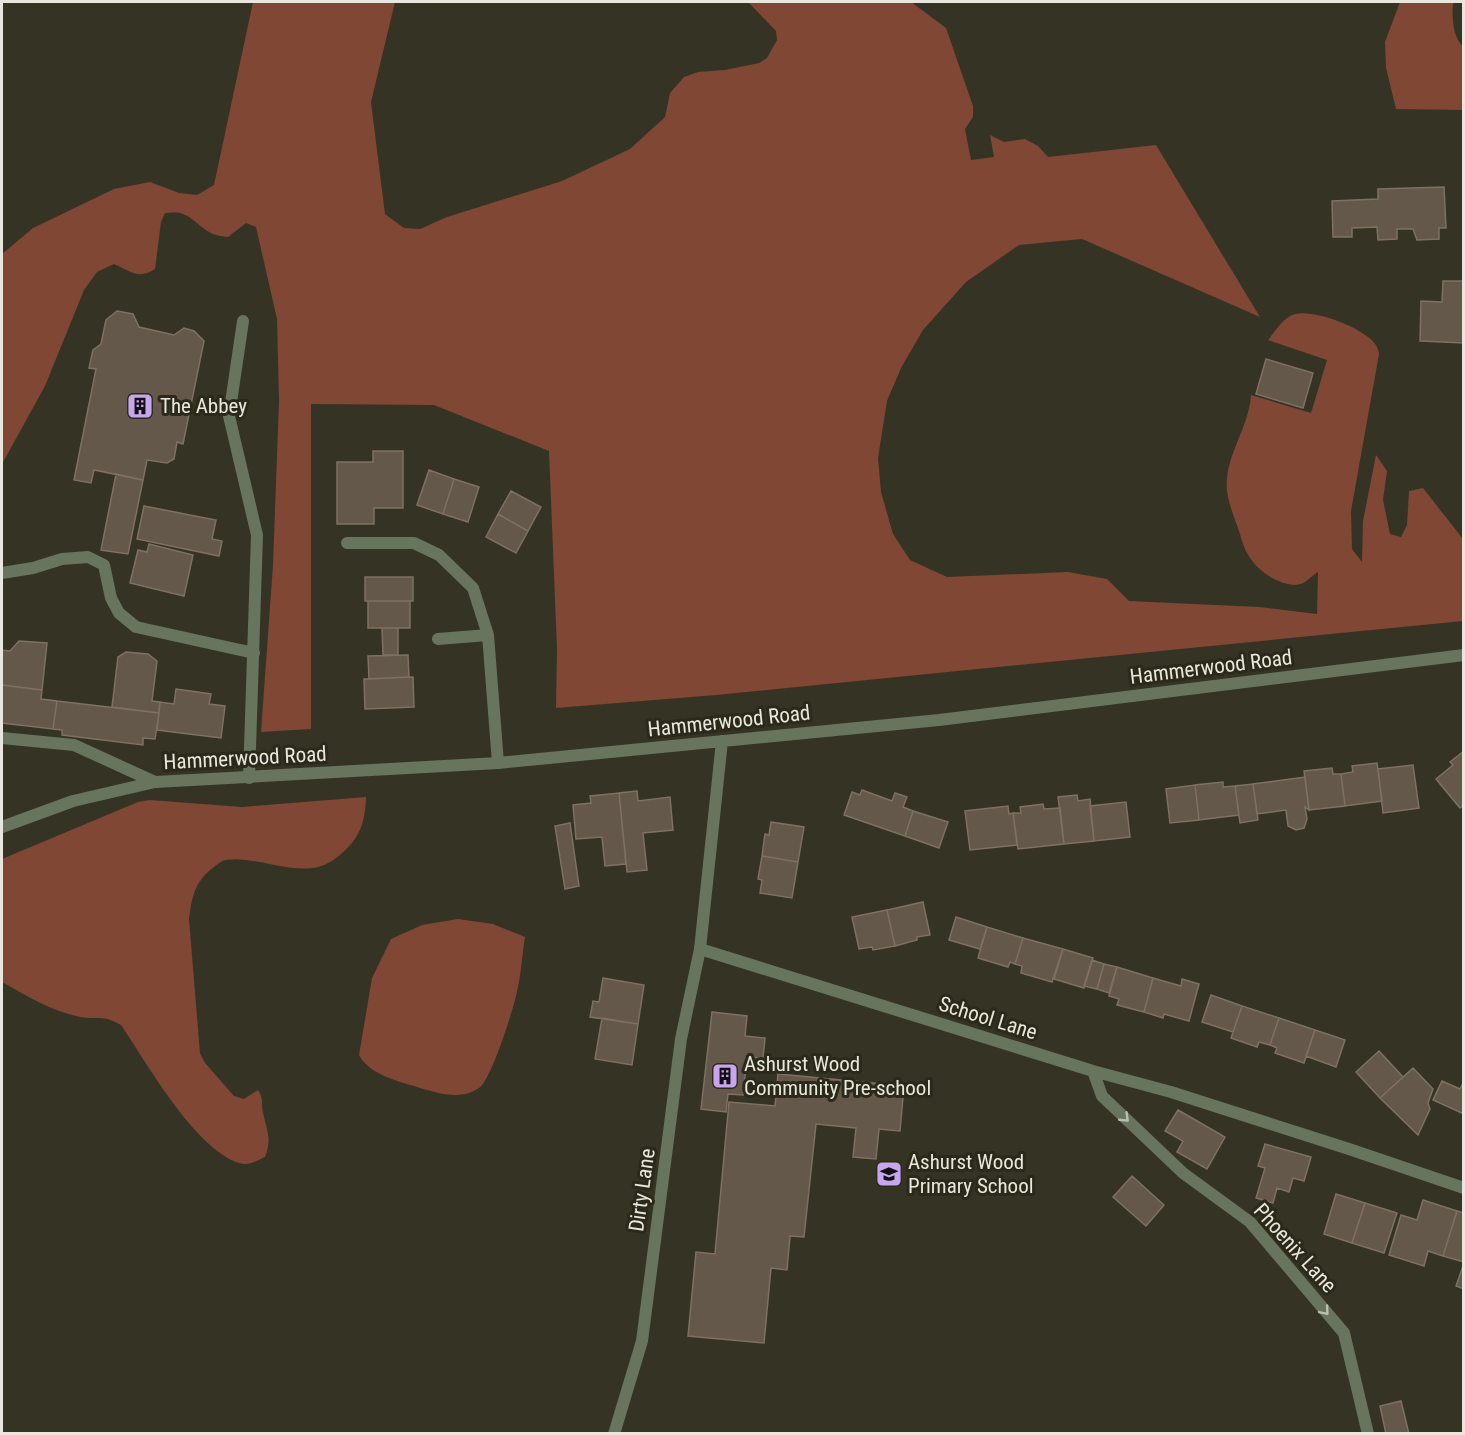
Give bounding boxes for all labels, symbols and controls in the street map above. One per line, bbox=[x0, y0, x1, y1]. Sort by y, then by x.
building icon: The Abbey bbox=[125, 391, 155, 421]
place label: The Abbey bbox=[160, 394, 247, 418]
street label: Hammerwood Road bbox=[1129, 645, 1293, 689]
street label: Hammerwood Road bbox=[647, 701, 811, 741]
street label: Hammerwood Road bbox=[163, 742, 327, 774]
street label: School Lane bbox=[936, 992, 1040, 1044]
place label: Ashurst Wood Community Pre-school bbox=[744, 1052, 931, 1100]
building icon: Ashurst Wood Community Pre-school bbox=[710, 1061, 740, 1091]
one-way arrow bbox=[1119, 1111, 1129, 1122]
street label: Dirty Lane bbox=[624, 1147, 660, 1233]
place label: Ashurst Wood Primary School bbox=[908, 1150, 1034, 1198]
school or university icon: Ashurst Wood Primary School bbox=[874, 1159, 904, 1189]
street label: Phoenix Lane bbox=[1249, 1199, 1341, 1297]
one-way arrow bbox=[1318, 1304, 1329, 1315]

